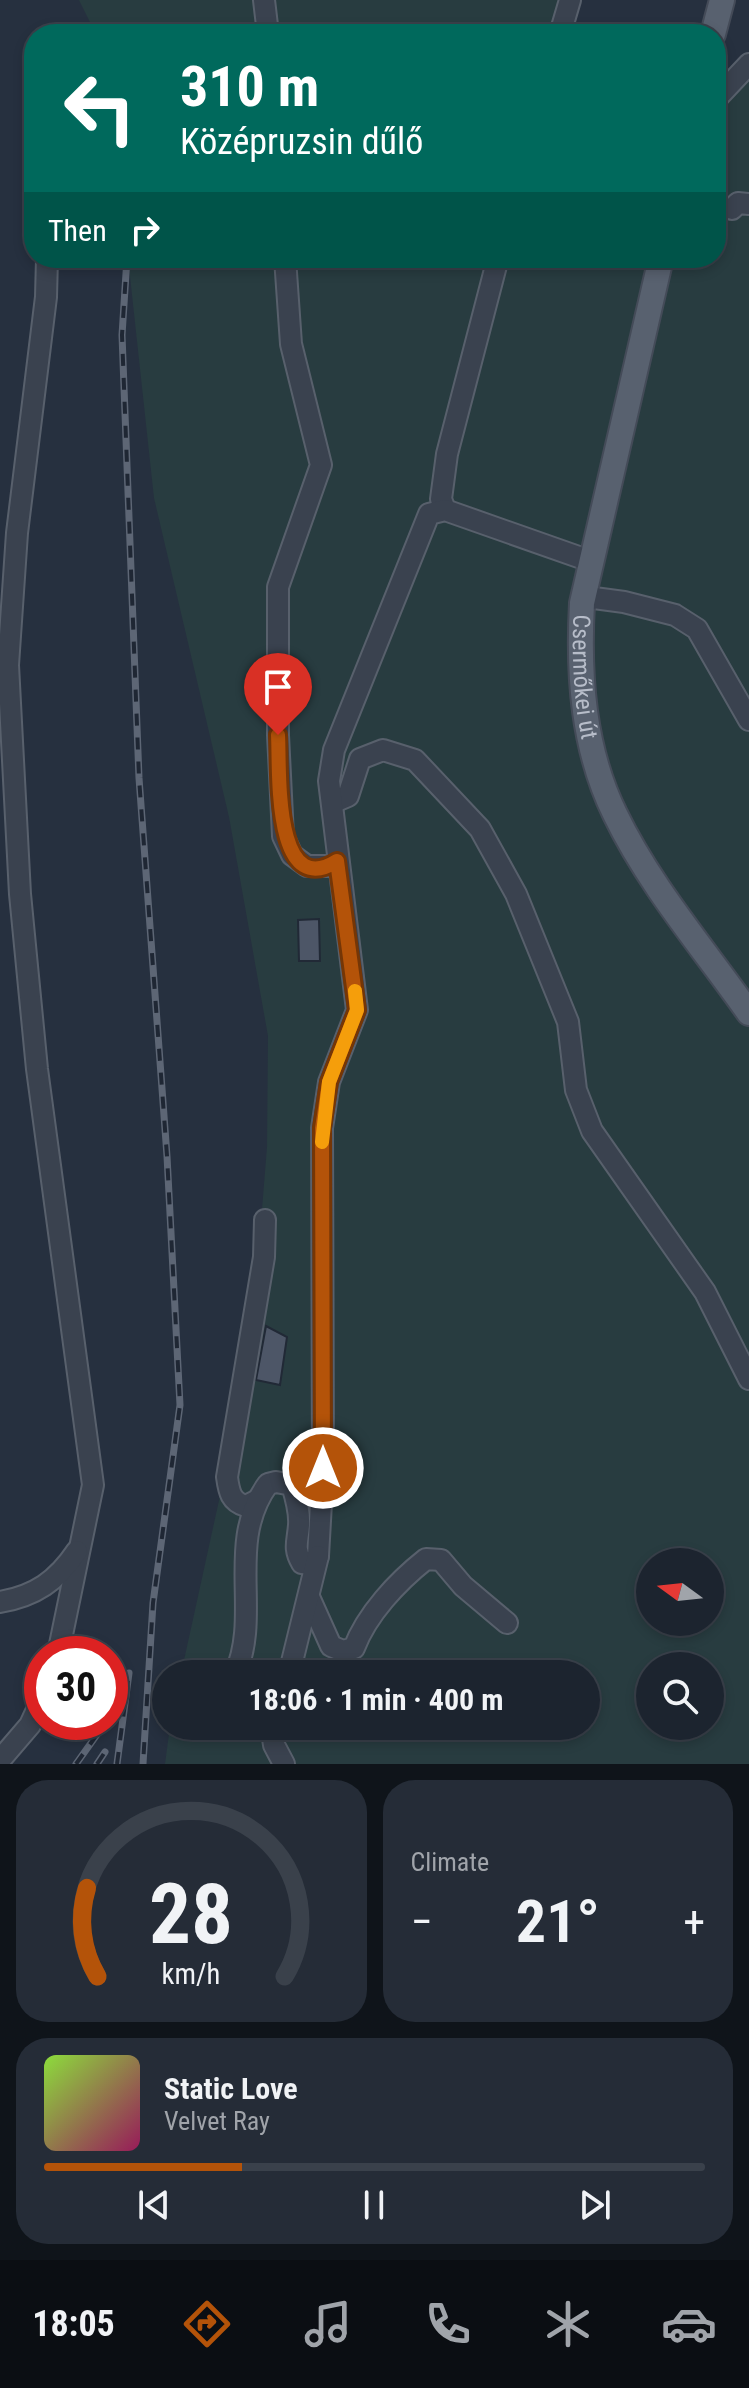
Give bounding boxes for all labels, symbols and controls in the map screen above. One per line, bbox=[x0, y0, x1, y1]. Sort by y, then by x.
text: 310 m bbox=[180, 54, 319, 120]
icon: left bbox=[48, 56, 152, 160]
text: Középruzsin dűlő bbox=[180, 121, 423, 163]
icon: right bbox=[123, 208, 167, 252]
text: Then bbox=[48, 213, 107, 248]
street label: Csermőkei út bbox=[567, 614, 603, 742]
pin bbox=[244, 653, 312, 735]
icon: arrive bbox=[256, 665, 300, 709]
position arrow bbox=[281, 1426, 365, 1510]
north arrow bbox=[636, 1548, 724, 1636]
map controls bbox=[636, 1548, 724, 1740]
speed limit sign: 30 bbox=[24, 1636, 128, 1740]
button: search bbox=[636, 1652, 724, 1740]
text: 18:06 · 1 min · 400 m bbox=[249, 1682, 503, 1717]
text: Climate bbox=[411, 1847, 489, 1877]
text: 28 bbox=[149, 1866, 233, 1963]
text: 21° bbox=[516, 1886, 600, 1957]
text: − bbox=[411, 1896, 433, 1948]
text: + bbox=[683, 1896, 705, 1948]
text: km/h bbox=[162, 1957, 221, 1991]
text: Static Love bbox=[164, 2071, 298, 2106]
text: Velvet Ray bbox=[164, 2106, 270, 2136]
icon: previous bbox=[132, 2183, 176, 2227]
icon: pause bbox=[352, 2183, 396, 2227]
icon: next bbox=[573, 2183, 617, 2227]
icon: directions bbox=[179, 2296, 235, 2352]
icon: music bbox=[300, 2296, 356, 2352]
icon: phone bbox=[420, 2296, 476, 2352]
icon: climate bbox=[540, 2296, 596, 2352]
icon: car bbox=[661, 2296, 717, 2352]
text: 18:05 bbox=[32, 2303, 115, 2345]

